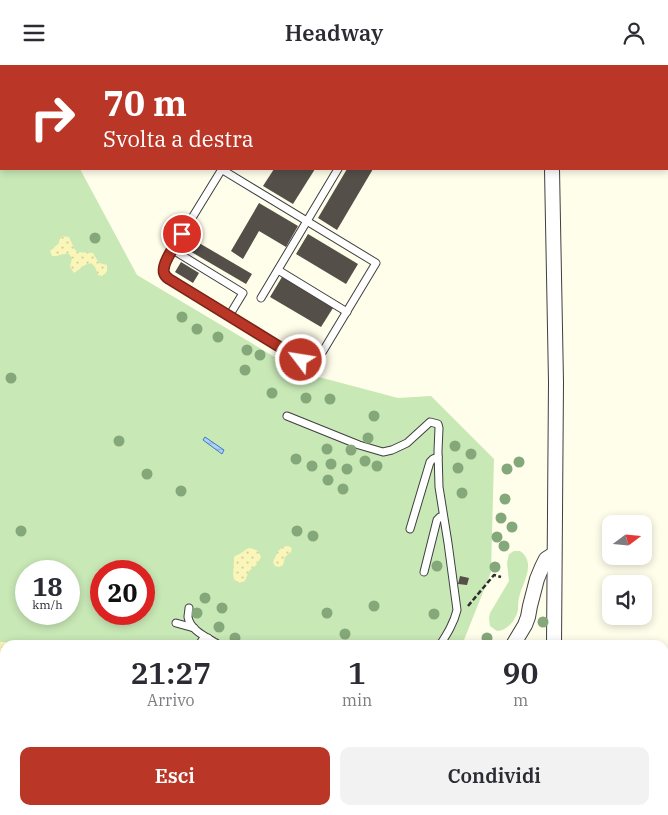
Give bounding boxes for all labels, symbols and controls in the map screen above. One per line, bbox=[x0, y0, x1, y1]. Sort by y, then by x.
text: Headway bbox=[285, 18, 383, 47]
icon: menu bbox=[20, 19, 48, 47]
icon: person bbox=[620, 19, 648, 47]
text: 70 m bbox=[103, 80, 187, 126]
icon: right bbox=[20, 85, 85, 150]
text: Svolta a destra bbox=[103, 124, 254, 153]
pin bbox=[161, 213, 203, 255]
icon: arrive bbox=[168, 220, 196, 248]
position arrow bbox=[274, 333, 326, 385]
north arrow bbox=[602, 515, 652, 565]
map controls bbox=[602, 515, 652, 625]
speed limit sign: 20 bbox=[90, 560, 155, 625]
text: 18 bbox=[32, 570, 63, 603]
button: sound bbox=[602, 575, 652, 625]
text: km/h bbox=[32, 597, 63, 612]
text: 21:27 bbox=[130, 653, 211, 692]
text: 1 bbox=[348, 653, 366, 692]
text: 90 bbox=[503, 653, 539, 692]
text: Arrivo bbox=[147, 690, 195, 710]
text: min bbox=[342, 690, 372, 710]
text: m bbox=[513, 690, 528, 710]
button: Esci bbox=[20, 747, 330, 805]
button: Condividi bbox=[340, 747, 649, 805]

